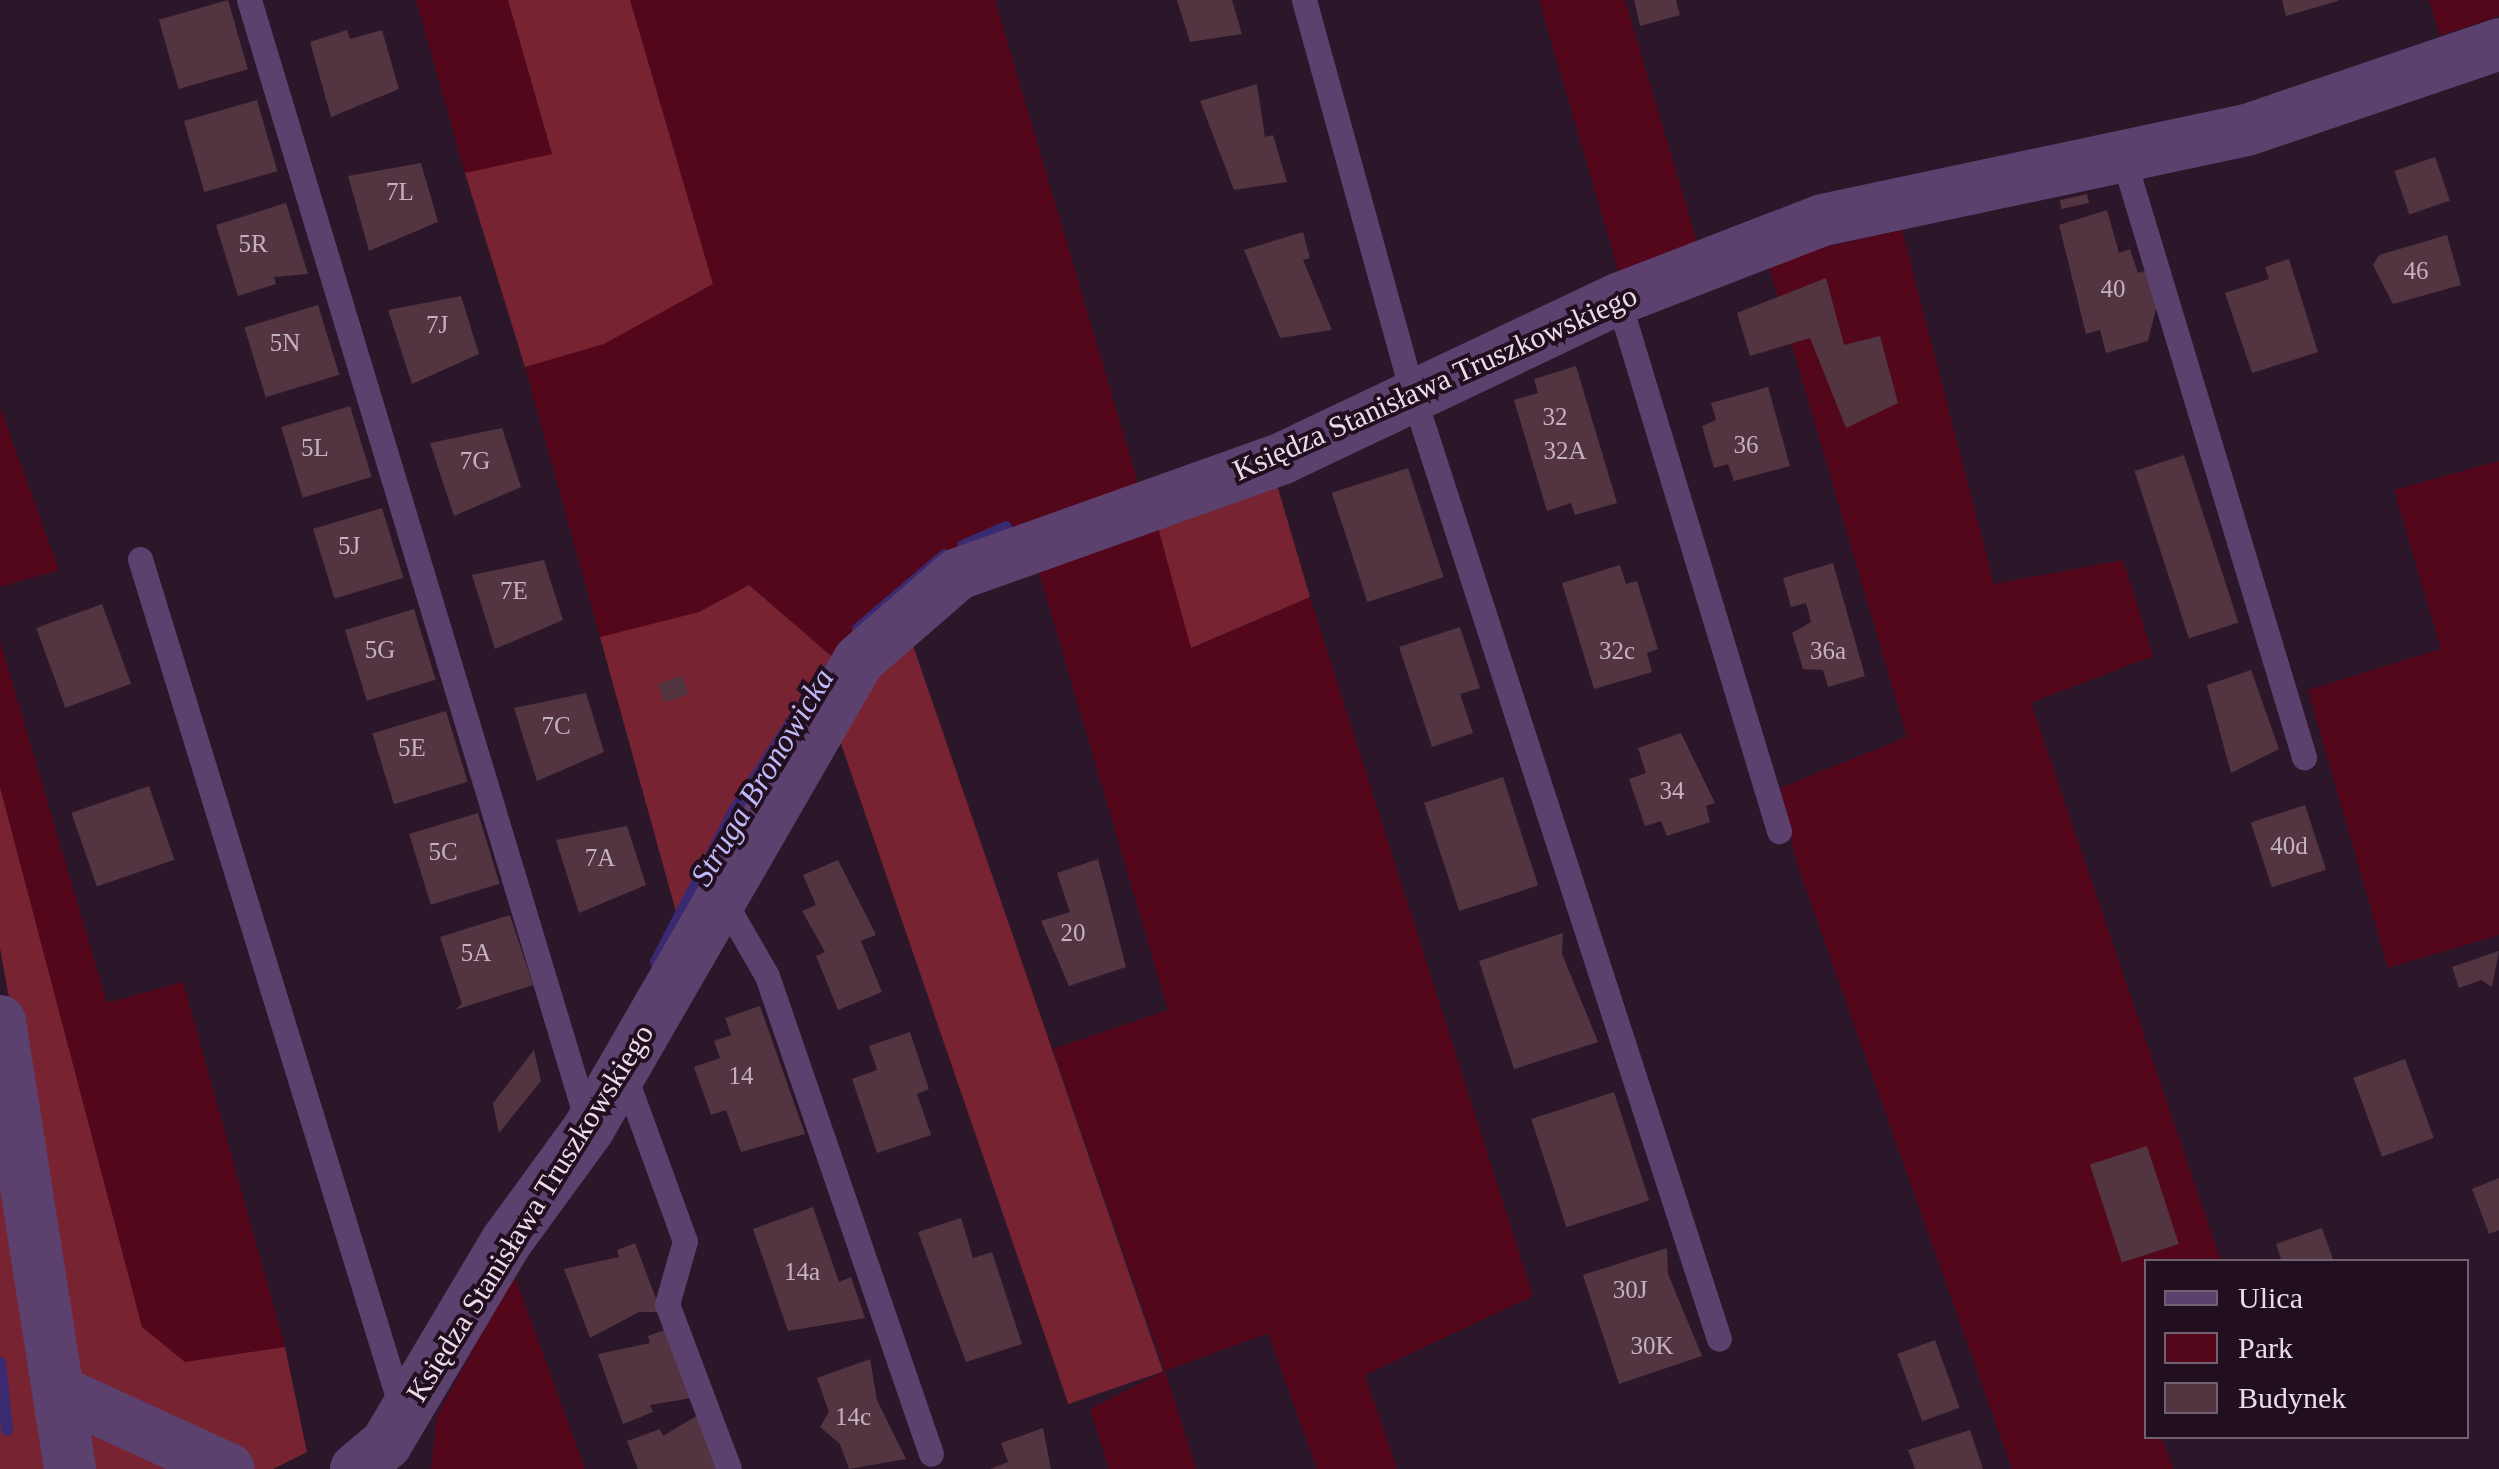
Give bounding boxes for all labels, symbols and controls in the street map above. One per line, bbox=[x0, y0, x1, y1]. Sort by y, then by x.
house number: 7L bbox=[386, 177, 414, 207]
house number: 5R bbox=[238, 229, 268, 259]
house number: 46 bbox=[2404, 256, 2428, 286]
house number: 40 bbox=[2100, 274, 2126, 304]
street label: Księdza Stanisława Truszkowskiego bbox=[1227, 277, 1643, 489]
house number: 7J bbox=[426, 310, 448, 340]
house number: 5N bbox=[270, 328, 300, 358]
house number: 32 bbox=[1542, 402, 1568, 432]
house number: 36 bbox=[1734, 430, 1758, 460]
house number: 5L bbox=[301, 433, 329, 463]
house number: 32A bbox=[1543, 436, 1587, 466]
house number: 7G bbox=[460, 446, 490, 476]
house number: 5J bbox=[338, 531, 360, 561]
house number: 7E bbox=[500, 576, 528, 606]
house number: 5G bbox=[365, 635, 395, 665]
house number: 32c bbox=[1599, 636, 1635, 666]
house number: 36a bbox=[1810, 636, 1846, 666]
water label: Struga Bronowicka bbox=[682, 661, 842, 893]
house number: 7C bbox=[541, 711, 571, 741]
house number: 5E bbox=[398, 733, 426, 763]
house number: 34 bbox=[1660, 776, 1684, 806]
house number: 40d bbox=[2270, 831, 2308, 861]
house number: 5C bbox=[428, 837, 458, 867]
house number: 7A bbox=[585, 843, 615, 873]
house number: 20 bbox=[1060, 918, 1086, 948]
house number: 5A bbox=[461, 938, 491, 968]
street label: Księdza Stanisława Truszkowskiego bbox=[398, 1017, 662, 1409]
house number: 14 bbox=[728, 1061, 754, 1091]
house number: 14a bbox=[784, 1257, 820, 1287]
legend bbox=[2144, 1259, 2469, 1439]
house number: 30J bbox=[1613, 1275, 1647, 1305]
text: Ulica bbox=[2238, 1281, 2303, 1314]
house number: 30K bbox=[1630, 1331, 1674, 1361]
text: Park bbox=[2238, 1331, 2293, 1364]
text: Budynek bbox=[2238, 1381, 2346, 1414]
house number: 14c bbox=[835, 1402, 871, 1432]

